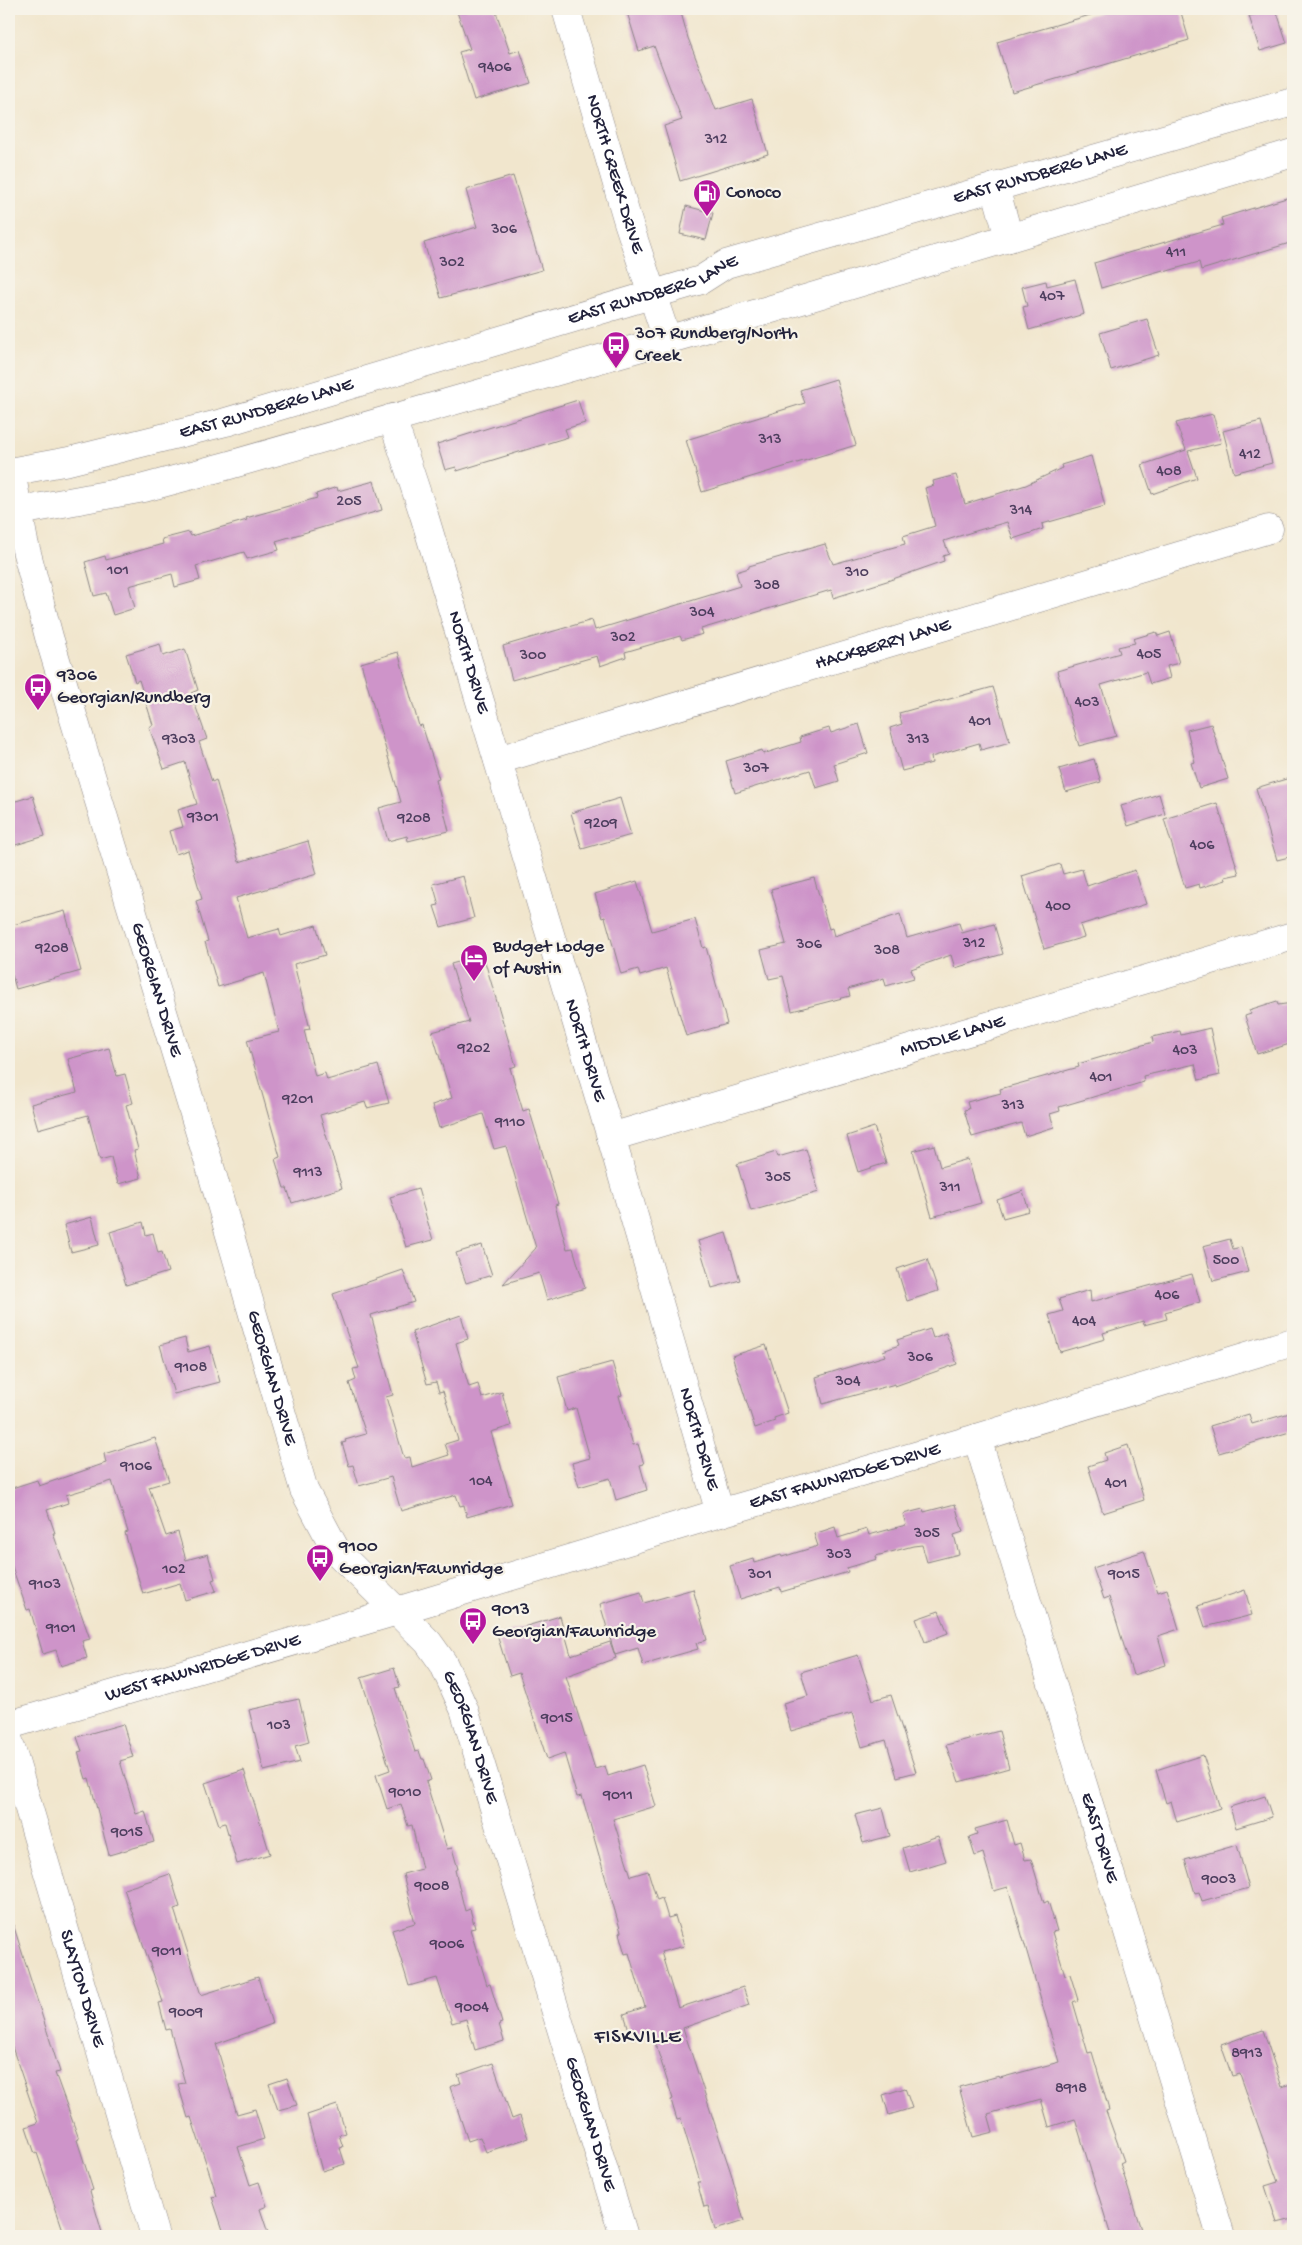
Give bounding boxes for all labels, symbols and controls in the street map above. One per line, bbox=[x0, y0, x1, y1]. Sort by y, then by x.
house number: 9406 bbox=[478, 59, 512, 78]
street label: NORTH CREEK DRIVE bbox=[580, 92, 650, 258]
house number: 312 bbox=[704, 131, 727, 150]
street label: EAST RUNDBERG LANE bbox=[951, 138, 1131, 210]
fuel station icon: Conoco bbox=[692, 178, 722, 217]
place label: Conoco bbox=[726, 182, 782, 205]
house number: 306 bbox=[490, 221, 518, 240]
house number: 411 bbox=[1166, 244, 1186, 263]
street label: EAST RUNDBERG LANE bbox=[565, 249, 742, 331]
house number: 302 bbox=[438, 254, 465, 273]
house number: 407 bbox=[1040, 288, 1065, 307]
place label: 307 Rundberg/North Creek bbox=[634, 323, 798, 368]
bus stop icon: 307 Rundberg/North Creek bbox=[601, 330, 631, 369]
street label: EAST RUNDBERG LANE bbox=[177, 373, 357, 445]
house number: 313 bbox=[757, 431, 782, 450]
house number: 412 bbox=[1239, 446, 1261, 465]
house number: 408 bbox=[1156, 463, 1182, 482]
house number: 205 bbox=[336, 493, 362, 512]
house number: 314 bbox=[1009, 502, 1033, 521]
house number: 101 bbox=[106, 562, 129, 581]
house number: 310 bbox=[844, 564, 869, 583]
house number: 308 bbox=[753, 577, 780, 596]
house number: 304 bbox=[689, 604, 715, 623]
street label: NORTH DRIVE bbox=[442, 608, 495, 717]
street label: HACKBERRY LANE bbox=[813, 613, 955, 676]
house number: 302 bbox=[609, 629, 636, 648]
house number: 405 bbox=[1136, 646, 1162, 665]
house number: 300 bbox=[519, 647, 546, 666]
place label: 9306 Georgian/Rundberg bbox=[56, 665, 211, 710]
bus stop icon: 9306 Georgian/Rundberg bbox=[23, 672, 53, 711]
house number: 403 bbox=[1075, 694, 1099, 713]
house number: 401 bbox=[968, 713, 992, 732]
house number: 9303 bbox=[161, 731, 196, 750]
house number: 313 bbox=[905, 731, 930, 750]
house number: 307 bbox=[742, 760, 770, 779]
house number: 9301 bbox=[186, 809, 219, 828]
house number: 9208 bbox=[396, 810, 431, 829]
house number: 9209 bbox=[584, 815, 617, 834]
house number: 406 bbox=[1190, 837, 1215, 856]
house number: 400 bbox=[1045, 898, 1071, 917]
street label: GEORGIAN DRIVE bbox=[125, 920, 188, 1061]
house number: 312 bbox=[962, 935, 985, 954]
place label: Budget Lodge of Austin bbox=[492, 936, 604, 981]
house number: 306 bbox=[795, 936, 823, 955]
house number: 9208 bbox=[34, 940, 69, 959]
house number: 308 bbox=[873, 942, 900, 961]
hotel icon: Budget Lodge of Austin bbox=[459, 943, 489, 982]
street label: NORTH DRIVE bbox=[559, 996, 611, 1105]
street label: MIDDLE LANE bbox=[897, 1010, 1009, 1063]
house number: 9202 bbox=[457, 1040, 491, 1059]
house number: 403 bbox=[1173, 1042, 1197, 1061]
house number: 401 bbox=[1089, 1069, 1113, 1088]
house number: 9201 bbox=[281, 1091, 314, 1110]
house number: 313 bbox=[1000, 1097, 1025, 1116]
house number: 9110 bbox=[494, 1114, 525, 1133]
house number: 9113 bbox=[292, 1164, 323, 1183]
house number: 305 bbox=[764, 1169, 791, 1188]
house number: 311 bbox=[938, 1179, 961, 1198]
house number: 500 bbox=[1213, 1252, 1239, 1271]
house number: 406 bbox=[1155, 1287, 1180, 1306]
street label: GEORGIAN DRIVE bbox=[241, 1308, 302, 1449]
house number: 404 bbox=[1072, 1313, 1097, 1332]
house number: 306 bbox=[906, 1349, 934, 1368]
house number: 9108 bbox=[174, 1359, 207, 1378]
house number: 304 bbox=[835, 1373, 861, 1392]
street label: NORTH DRIVE bbox=[673, 1385, 725, 1494]
street label: EAST FAWNRIDGE DRIVE bbox=[747, 1437, 944, 1515]
house number: 9106 bbox=[119, 1458, 153, 1477]
house number: 104 bbox=[468, 1473, 493, 1492]
house number: 401 bbox=[1104, 1475, 1128, 1494]
house number: 305 bbox=[913, 1525, 940, 1544]
place label: 9100 Georgian/Fawnridge bbox=[338, 1536, 503, 1581]
bus stop icon: 9100 Georgian/Fawnridge bbox=[305, 1543, 335, 1582]
house number: 303 bbox=[825, 1546, 852, 1565]
house number: 102 bbox=[161, 1561, 186, 1580]
house number: 301 bbox=[747, 1566, 772, 1585]
house number: 9015 bbox=[1107, 1566, 1140, 1585]
house number: 9103 bbox=[28, 1576, 61, 1595]
place label: 9013 Georgian/Fawnridge bbox=[491, 1599, 656, 1644]
bus stop icon: 9013 Georgian/Fawnridge bbox=[458, 1606, 488, 1645]
house number: 9101 bbox=[45, 1620, 76, 1639]
street label: WEST FAWNRIDGE DRIVE bbox=[102, 1628, 304, 1708]
street label: GEORGIAN DRIVE bbox=[437, 1667, 504, 1808]
house number: 9015 bbox=[540, 1710, 573, 1729]
house number: 103 bbox=[266, 1717, 291, 1736]
house number: 9010 bbox=[388, 1784, 421, 1803]
house number: 9011 bbox=[602, 1787, 633, 1806]
street label: EAST DRIVE bbox=[1075, 1790, 1124, 1887]
house number: 9015 bbox=[110, 1824, 143, 1843]
house number: 9003 bbox=[1201, 1871, 1236, 1890]
house number: 9008 bbox=[414, 1878, 450, 1897]
street label: SLAYTON DRIVE bbox=[54, 1927, 110, 2051]
house number: 9006 bbox=[429, 1936, 465, 1955]
house number: 9011 bbox=[151, 1943, 182, 1962]
house number: 9004 bbox=[454, 1999, 489, 2018]
house number: 9009 bbox=[168, 2004, 203, 2023]
district label: FISKVILLE bbox=[593, 2027, 682, 2050]
house number: 8913 bbox=[1231, 2045, 1263, 2064]
street label: GEORGIAN DRIVE bbox=[559, 2054, 622, 2195]
house number: 8918 bbox=[1055, 2080, 1087, 2099]

